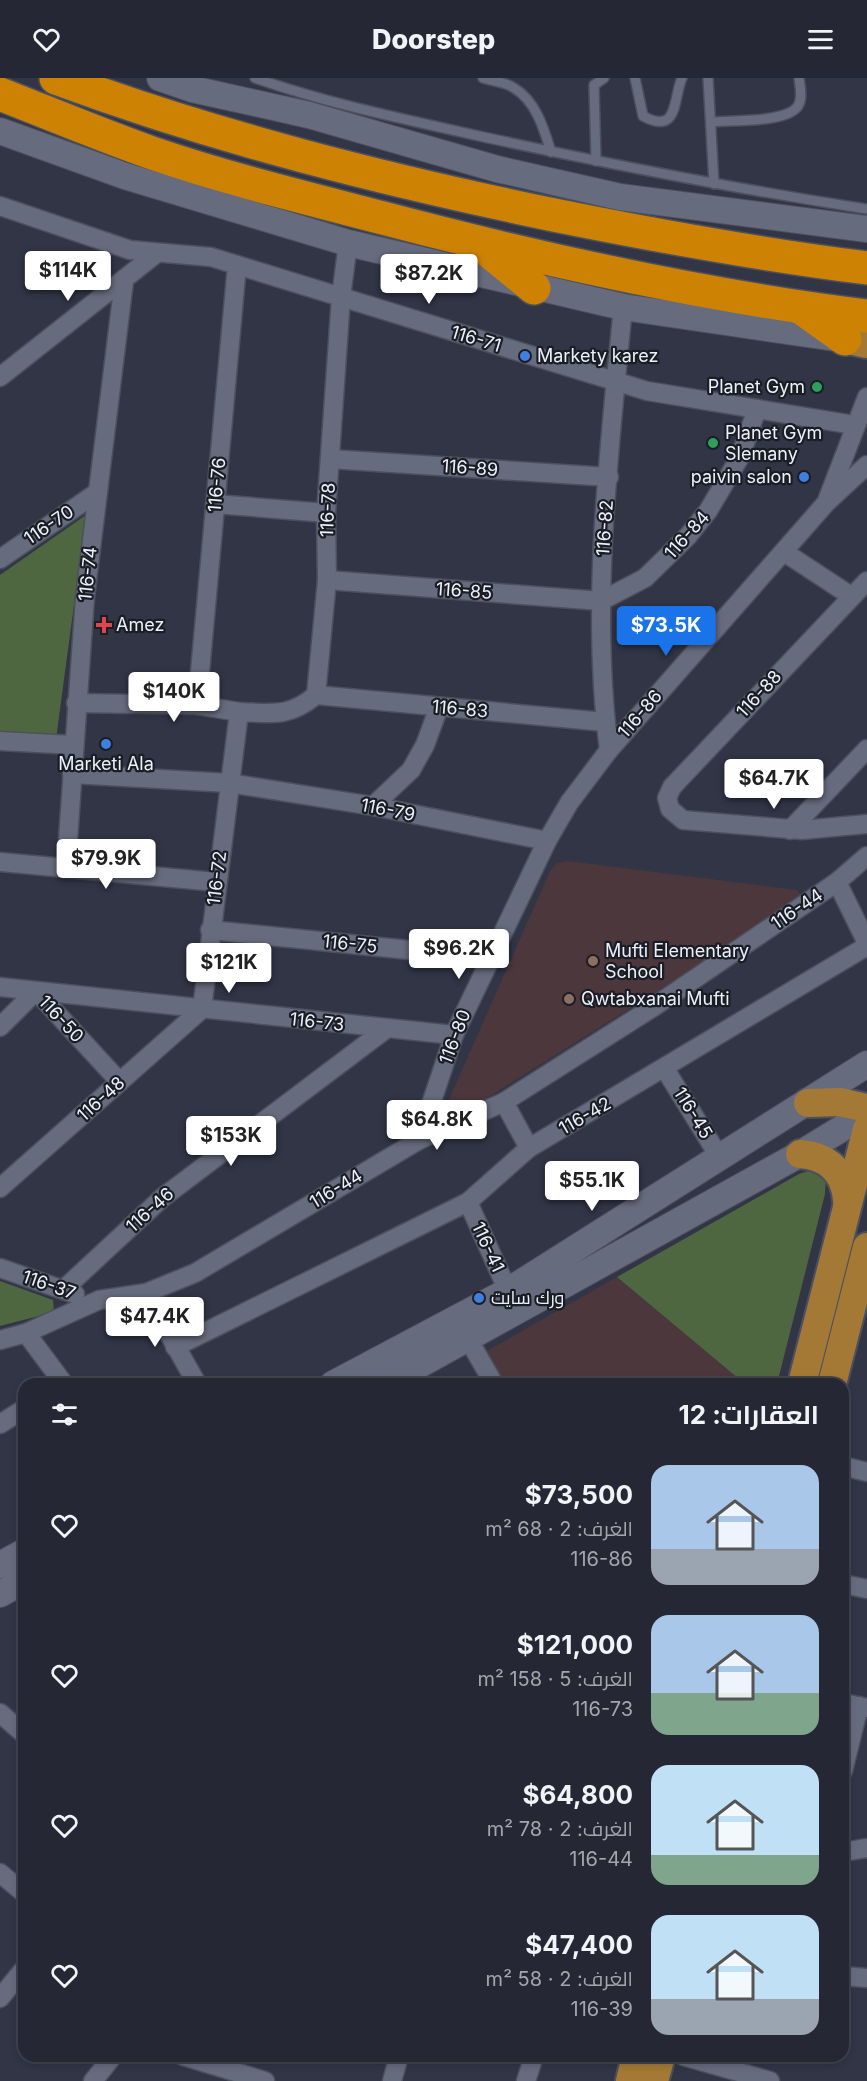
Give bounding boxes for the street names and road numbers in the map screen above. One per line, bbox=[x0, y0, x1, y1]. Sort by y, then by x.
street label: 116-71 bbox=[449, 321, 504, 356]
street label: 116-89 bbox=[441, 455, 499, 480]
street label: 116-76 bbox=[204, 457, 229, 513]
street label: 116-78 bbox=[316, 482, 339, 538]
street label: 116-82 bbox=[592, 499, 617, 557]
street label: 116-70 bbox=[20, 501, 77, 549]
street label: 116-84 bbox=[660, 507, 713, 563]
street label: 116-74 bbox=[74, 546, 101, 602]
street label: 116-85 bbox=[435, 578, 493, 603]
street label: 116-88 bbox=[732, 666, 786, 721]
street label: 116-86 bbox=[613, 686, 666, 742]
street label: 116-83 bbox=[431, 696, 489, 721]
street label: 116-79 bbox=[359, 794, 417, 825]
street label: 116-72 bbox=[203, 849, 230, 906]
street label: 116-44 bbox=[767, 884, 826, 933]
street label: 116-75 bbox=[322, 930, 378, 957]
street label: 116-50 bbox=[34, 991, 88, 1046]
street label: 116-80 bbox=[435, 1007, 474, 1067]
street label: 116-73 bbox=[289, 1008, 345, 1035]
street label: 116-48 bbox=[73, 1072, 129, 1125]
street label: 116-45 bbox=[670, 1083, 717, 1142]
street label: 116-42 bbox=[555, 1092, 615, 1139]
street label: 116-44 bbox=[306, 1165, 366, 1212]
street label: 116-46 bbox=[122, 1183, 178, 1236]
street label: 116-41 bbox=[468, 1218, 509, 1275]
street label: 116-37 bbox=[20, 1266, 79, 1303]

